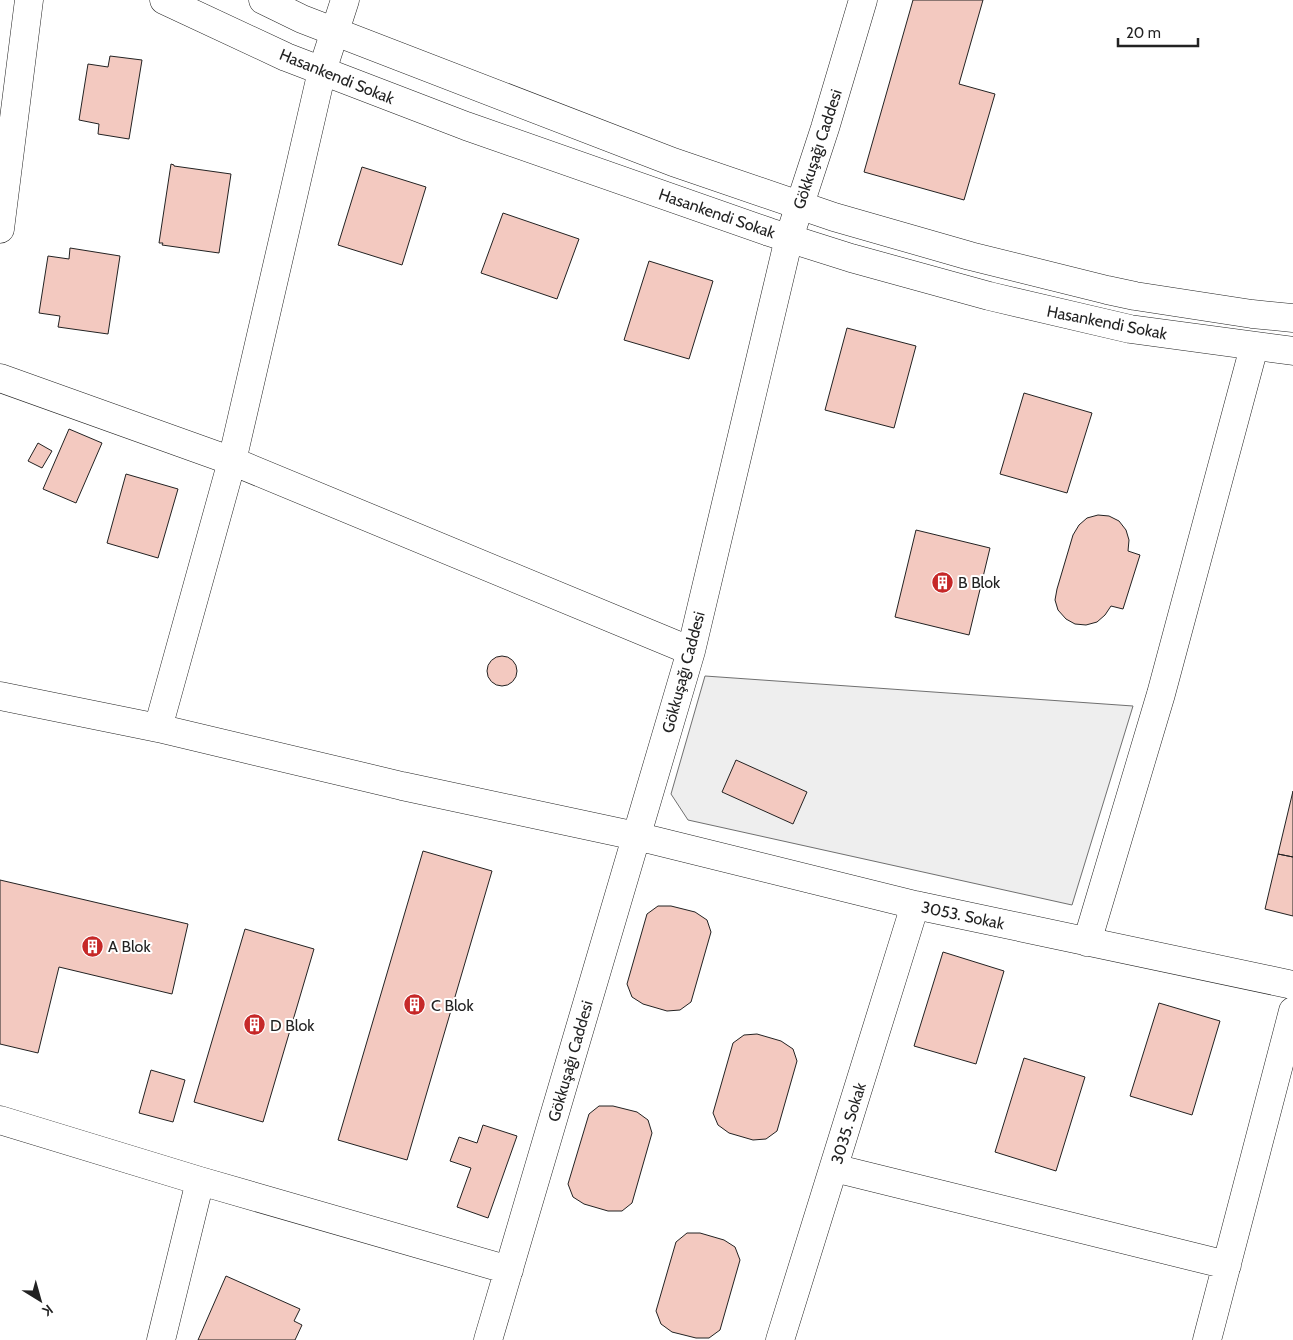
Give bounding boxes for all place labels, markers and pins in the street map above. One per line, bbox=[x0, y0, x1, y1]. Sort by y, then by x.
building icon: B Blok bbox=[930, 570, 954, 594]
place label: B Blok bbox=[958, 573, 1001, 592]
building icon: A Blok bbox=[80, 934, 104, 958]
place label: A Blok bbox=[108, 937, 151, 956]
building icon: C Blok bbox=[403, 993, 427, 1017]
place label: C Blok bbox=[431, 996, 474, 1015]
building icon: D Blok bbox=[242, 1013, 266, 1037]
place label: D Blok bbox=[270, 1016, 315, 1035]

